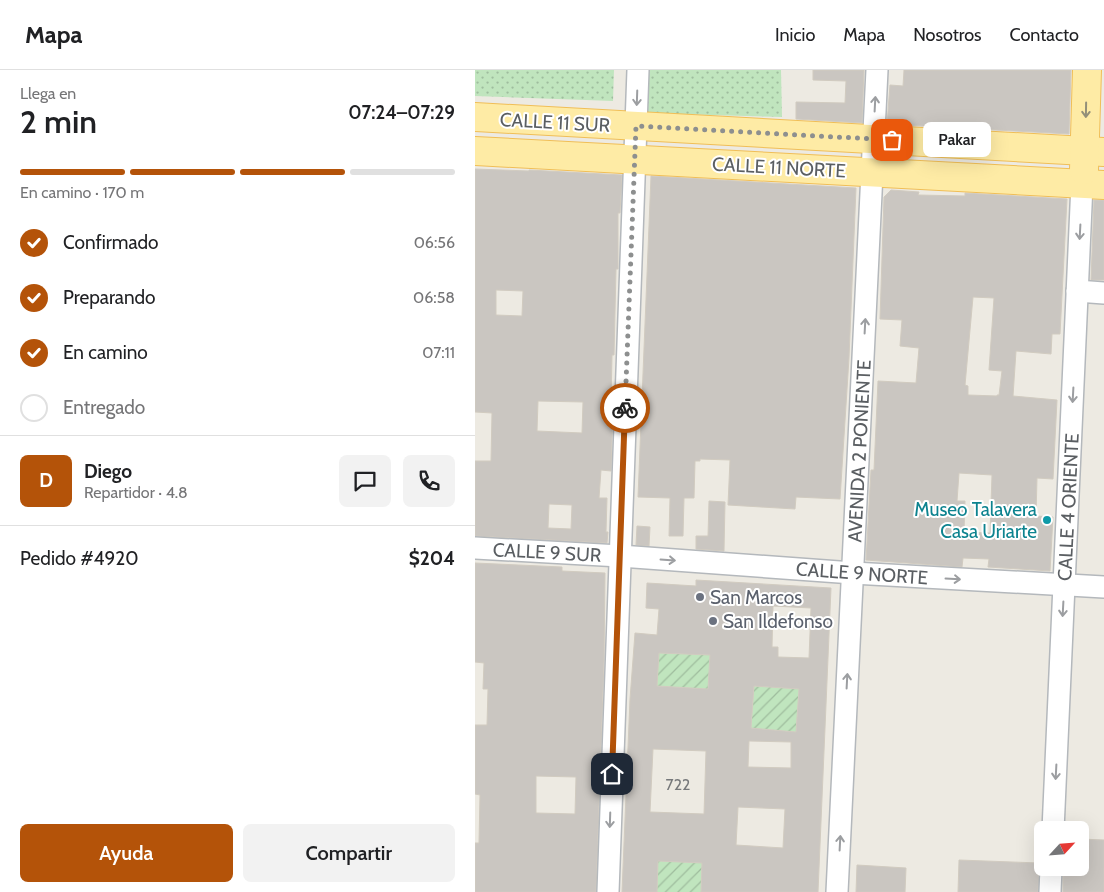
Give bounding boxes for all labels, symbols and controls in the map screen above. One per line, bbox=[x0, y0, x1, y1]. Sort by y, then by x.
text: Mapa bbox=[25, 20, 82, 49]
text: Inicio bbox=[775, 24, 815, 46]
text: Mapa bbox=[843, 24, 885, 46]
text: Nosotros bbox=[913, 24, 982, 46]
text: Contacto bbox=[1010, 24, 1079, 46]
text: Llega en bbox=[20, 84, 76, 103]
one-way arrow bbox=[632, 90, 641, 106]
one-way arrow bbox=[871, 97, 880, 113]
text: 07:24–07:29 bbox=[348, 101, 455, 124]
text: 2 min bbox=[20, 102, 97, 141]
one-way arrow bbox=[1082, 102, 1091, 118]
street label: CALLE 11 SUR bbox=[499, 108, 611, 137]
pin bbox=[871, 119, 913, 161]
callout: Pakar bbox=[922, 122, 989, 158]
icon: bag bbox=[878, 126, 906, 154]
text: Pakar bbox=[938, 130, 976, 149]
street label: CALLE 11 NORTE bbox=[712, 153, 846, 182]
text: En camino · 170 m bbox=[20, 183, 144, 202]
one-way arrow bbox=[1075, 224, 1085, 240]
icon: check bbox=[20, 229, 48, 257]
text: Confirmado bbox=[63, 231, 159, 254]
text: 06:56 bbox=[414, 233, 455, 252]
icon: check bbox=[20, 284, 48, 312]
text: Preparando bbox=[63, 286, 156, 309]
text: 06:58 bbox=[413, 288, 455, 307]
one-way arrow bbox=[860, 319, 869, 335]
icon: check bbox=[20, 339, 48, 367]
text: En camino bbox=[63, 341, 148, 364]
text: 07:11 bbox=[422, 343, 455, 362]
street label: AVENIDA 2 PONIENTE bbox=[843, 359, 876, 543]
courier bbox=[600, 383, 650, 433]
one-way arrow bbox=[1068, 386, 1077, 402]
icon: bike bbox=[611, 394, 639, 422]
text: Entregado bbox=[63, 396, 145, 419]
street label: CALLE 4 ORIENTE bbox=[1053, 433, 1084, 582]
button: chat bbox=[339, 455, 391, 507]
button: phone bbox=[403, 455, 455, 507]
text: Diego bbox=[84, 460, 132, 483]
text: D bbox=[39, 469, 53, 492]
text: Repartidor · 4.8 bbox=[84, 483, 188, 502]
place label: Museo Talavera Casa Uriarte bbox=[914, 498, 1037, 543]
marker: Museo Talavera Casa Uriarte bbox=[1041, 514, 1053, 526]
street label: CALLE 9 SUR bbox=[492, 538, 602, 567]
text: Pedido #4920 bbox=[20, 547, 139, 570]
text: $204 bbox=[409, 547, 455, 570]
one-way arrow bbox=[660, 555, 676, 564]
street label: CALLE 9 NORTE bbox=[795, 557, 929, 590]
one-way arrow bbox=[944, 574, 960, 583]
place label: San Marcos bbox=[710, 586, 802, 609]
marker: San Marcos bbox=[694, 591, 706, 603]
one-way arrow bbox=[1058, 601, 1068, 617]
place label: San Ildefonso bbox=[723, 610, 833, 633]
marker: San Ildefonso bbox=[707, 615, 719, 627]
one-way arrow bbox=[843, 673, 852, 689]
pin bbox=[591, 753, 633, 795]
icon: home bbox=[598, 760, 626, 788]
one-way arrow bbox=[1051, 764, 1060, 780]
house number: 722 bbox=[666, 775, 690, 794]
one-way arrow bbox=[606, 812, 615, 828]
north arrow bbox=[1034, 821, 1089, 876]
map controls bbox=[1034, 821, 1089, 876]
button: Ayuda bbox=[20, 824, 233, 882]
button: Compartir bbox=[243, 824, 455, 882]
one-way arrow bbox=[835, 836, 844, 852]

